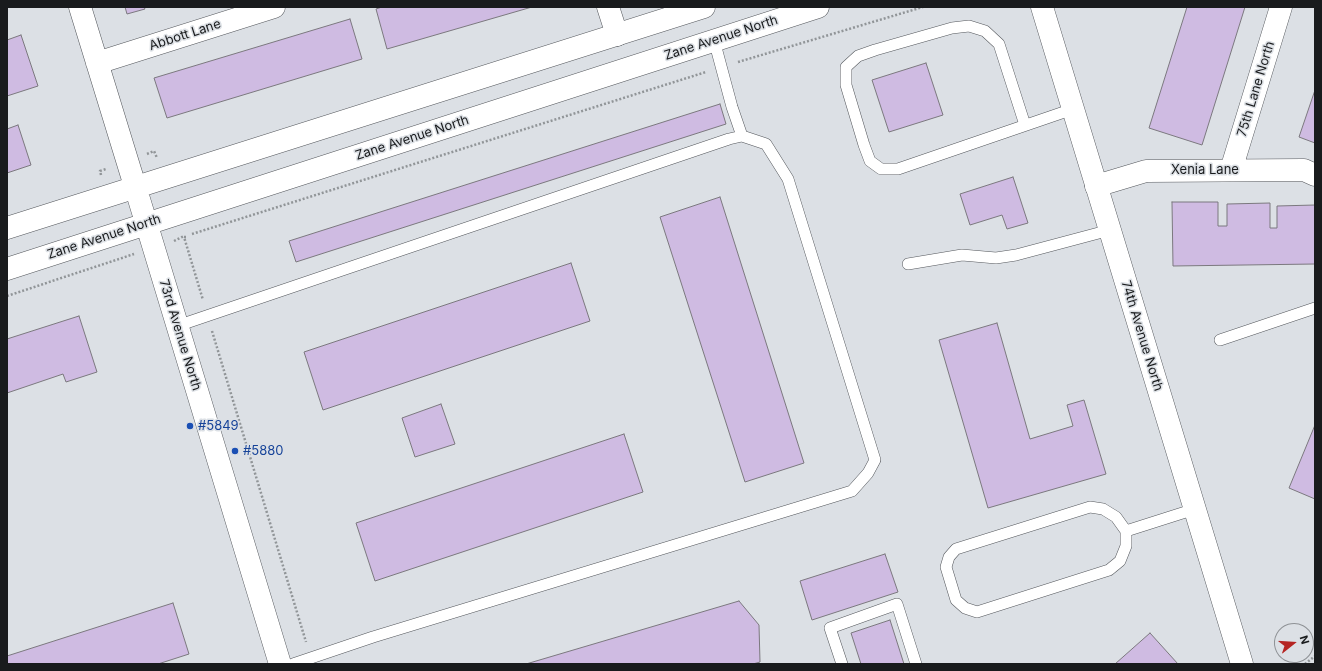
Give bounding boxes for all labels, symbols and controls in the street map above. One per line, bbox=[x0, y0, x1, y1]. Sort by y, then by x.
street label: Zane Avenue North bbox=[662, 12, 780, 64]
street label: Abbott Lane bbox=[147, 16, 223, 54]
street label: 75th Lane North bbox=[1234, 39, 1278, 139]
street label: Zane Avenue North bbox=[353, 112, 471, 164]
street label: Xenia Lane bbox=[1171, 162, 1239, 178]
street label: Zane Avenue North bbox=[45, 211, 163, 263]
street label: 73rd Avenue North bbox=[156, 278, 204, 392]
street label: 74th Avenue North bbox=[1118, 279, 1166, 393]
place label: #5849 bbox=[198, 418, 239, 434]
marker: #5849 bbox=[185, 421, 195, 431]
place label: #5880 bbox=[243, 443, 283, 459]
marker: #5880 bbox=[230, 446, 240, 456]
north arrow bbox=[1274, 623, 1314, 663]
text: N bbox=[1297, 634, 1312, 646]

